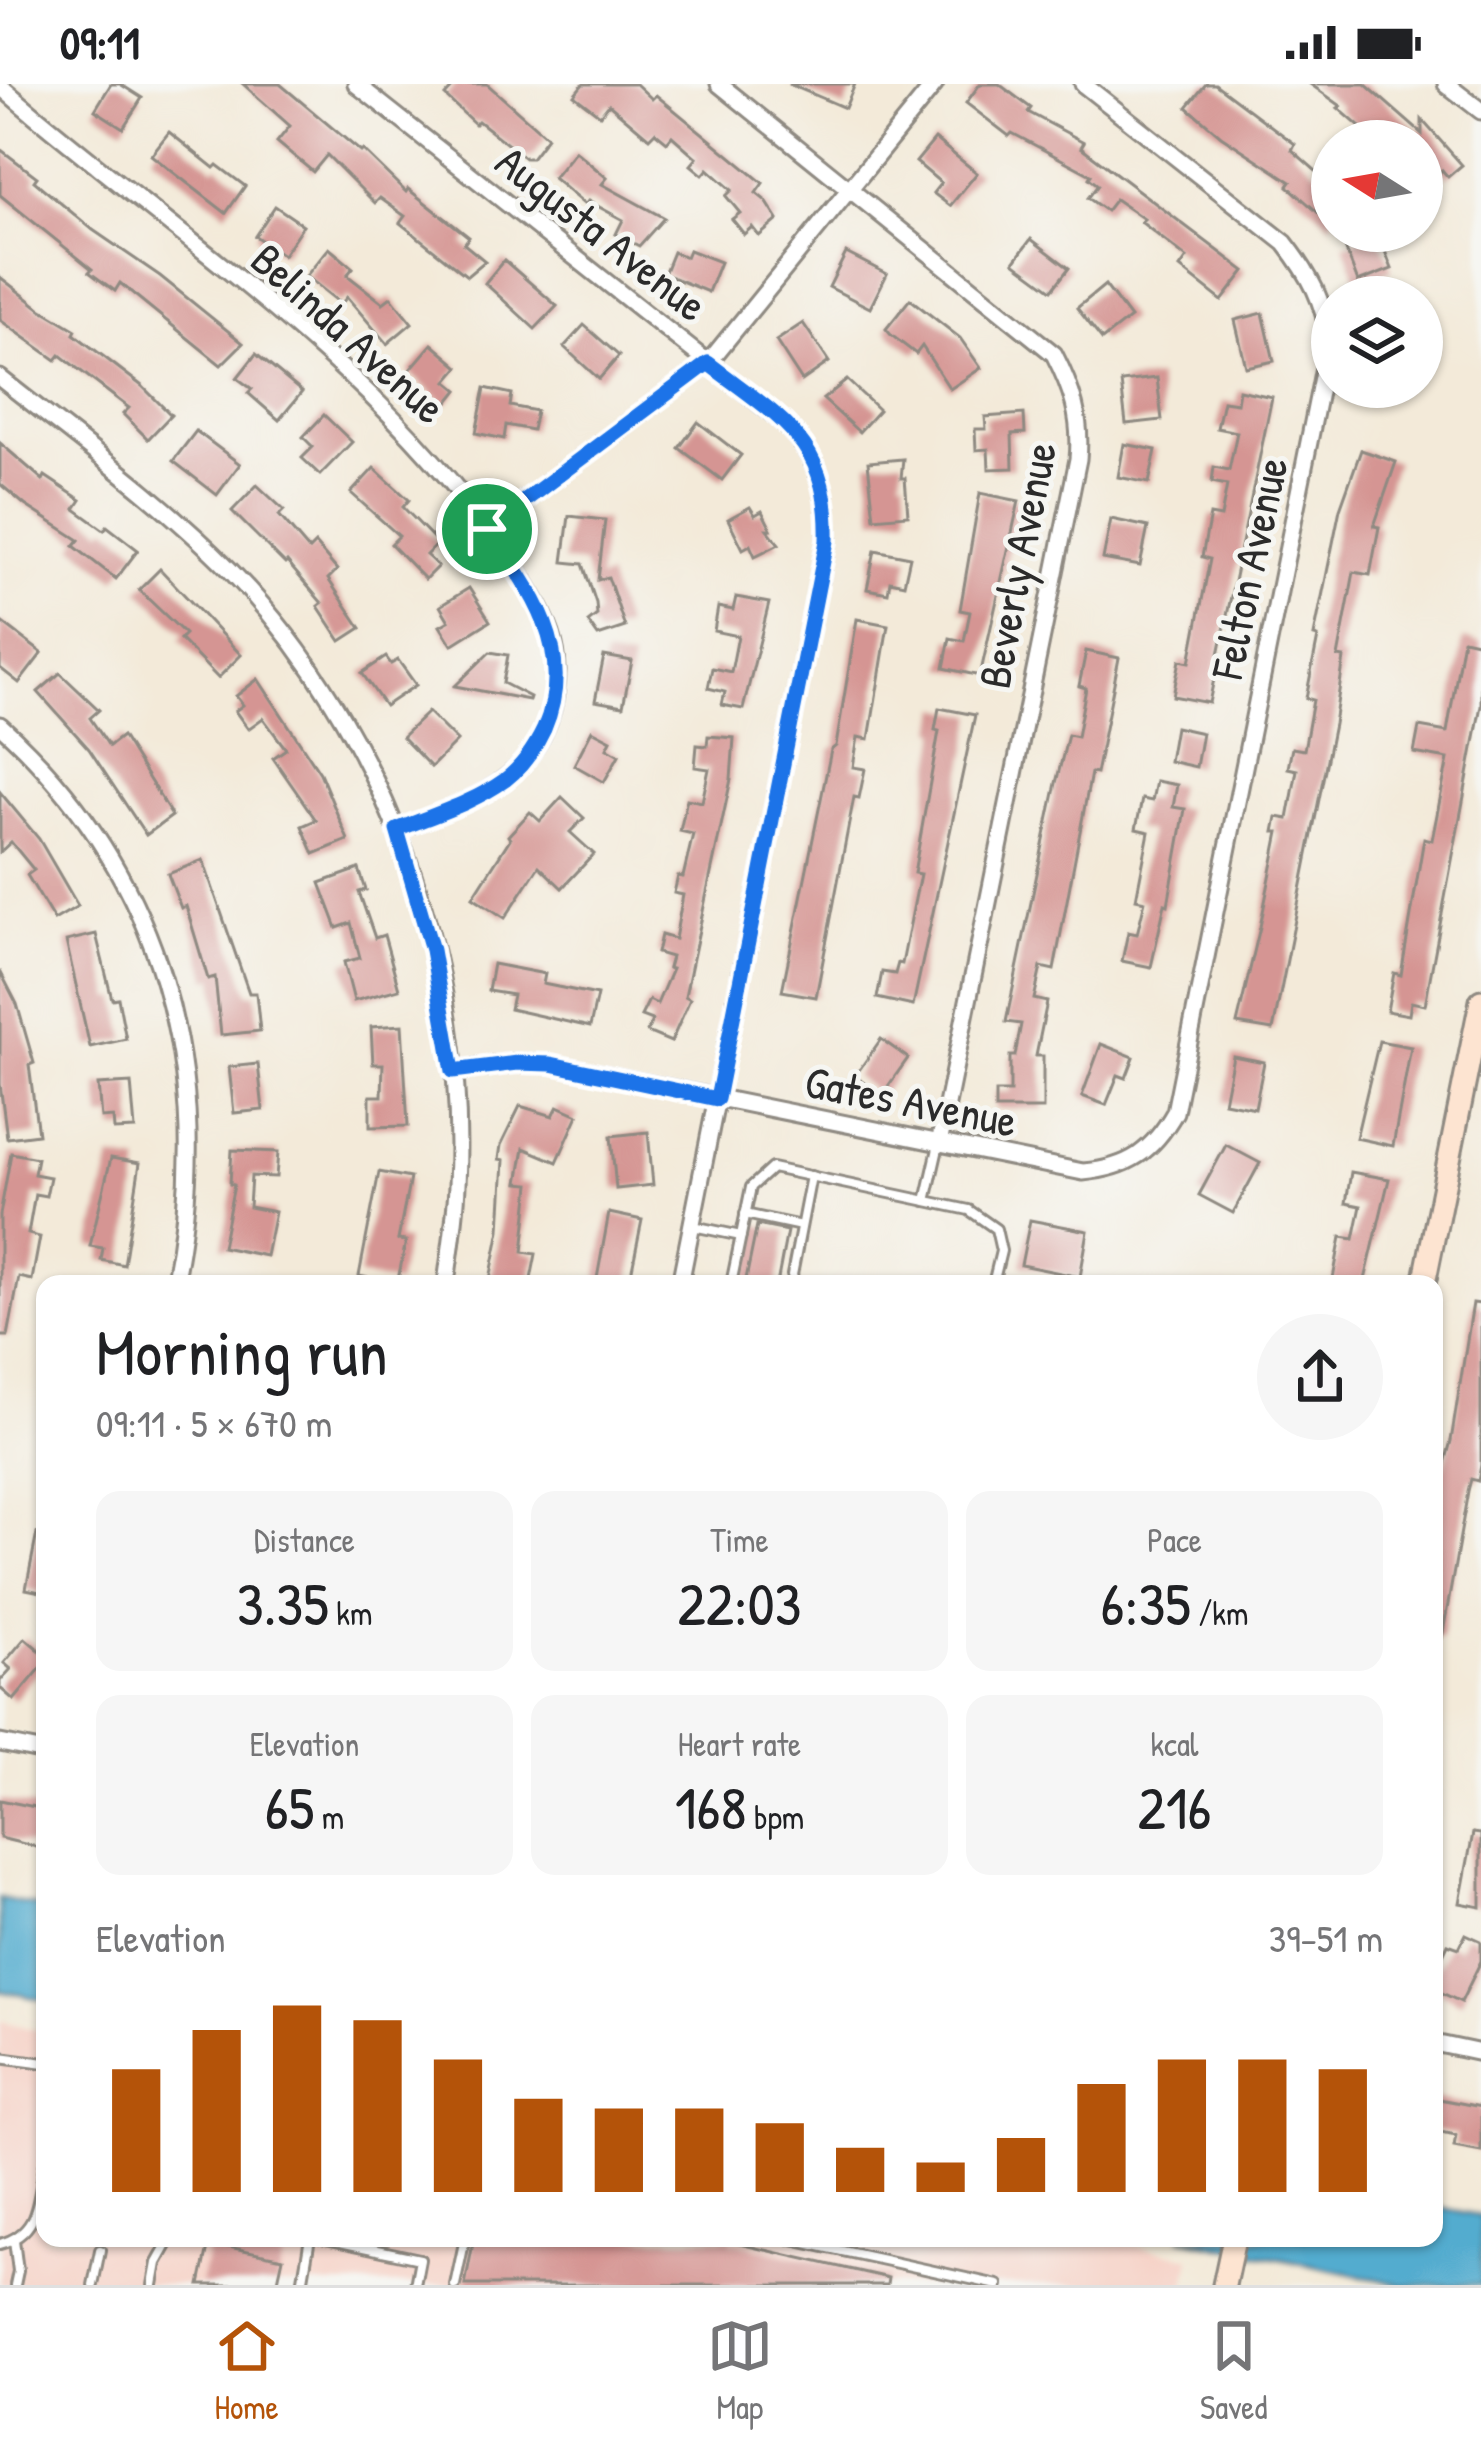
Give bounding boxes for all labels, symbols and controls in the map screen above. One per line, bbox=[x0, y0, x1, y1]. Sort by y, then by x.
text: 09:11 bbox=[60, 12, 140, 73]
north arrow bbox=[1311, 120, 1443, 252]
map controls bbox=[1311, 120, 1443, 408]
street label: Augusta Avenue bbox=[484, 131, 721, 335]
street label: Belinda Avenue bbox=[239, 229, 460, 437]
button: layers bbox=[1311, 276, 1443, 408]
street label: Beverly Avenue bbox=[963, 437, 1070, 693]
street label: Felton Avenue bbox=[1195, 451, 1302, 685]
pin bbox=[436, 478, 538, 580]
icon: arrive bbox=[454, 496, 520, 562]
street label: Gates Avenue bbox=[800, 1050, 1022, 1151]
text: Morning run bbox=[96, 1306, 388, 1396]
button: share bbox=[1257, 1314, 1383, 1440]
text: 09:11 · 5 × 670 m bbox=[96, 1396, 332, 1449]
text: Distance bbox=[254, 1518, 355, 1562]
text: Time bbox=[710, 1518, 769, 1562]
text: Pace bbox=[1147, 1518, 1202, 1562]
text: 3.35 bbox=[237, 1562, 329, 1644]
text: 22:03 bbox=[678, 1562, 801, 1644]
text: 6:35 bbox=[1101, 1562, 1191, 1644]
text: km bbox=[329, 1591, 372, 1635]
text: /km bbox=[1191, 1591, 1248, 1635]
text: Elevation bbox=[250, 1722, 359, 1766]
text: Heart rate bbox=[678, 1722, 801, 1766]
text: kcal bbox=[1150, 1722, 1199, 1766]
text: 65 bbox=[265, 1766, 314, 1848]
text: 168 bbox=[675, 1766, 746, 1848]
text: 216 bbox=[1138, 1766, 1211, 1848]
text: m bbox=[314, 1795, 344, 1839]
text: bpm bbox=[746, 1795, 804, 1839]
text: Elevation bbox=[96, 1911, 226, 1964]
text: 39–51 m bbox=[1269, 1911, 1383, 1964]
tab: Home bbox=[214, 2313, 280, 2429]
tab: Map bbox=[707, 2313, 773, 2429]
tab: Saved bbox=[1200, 2313, 1267, 2429]

